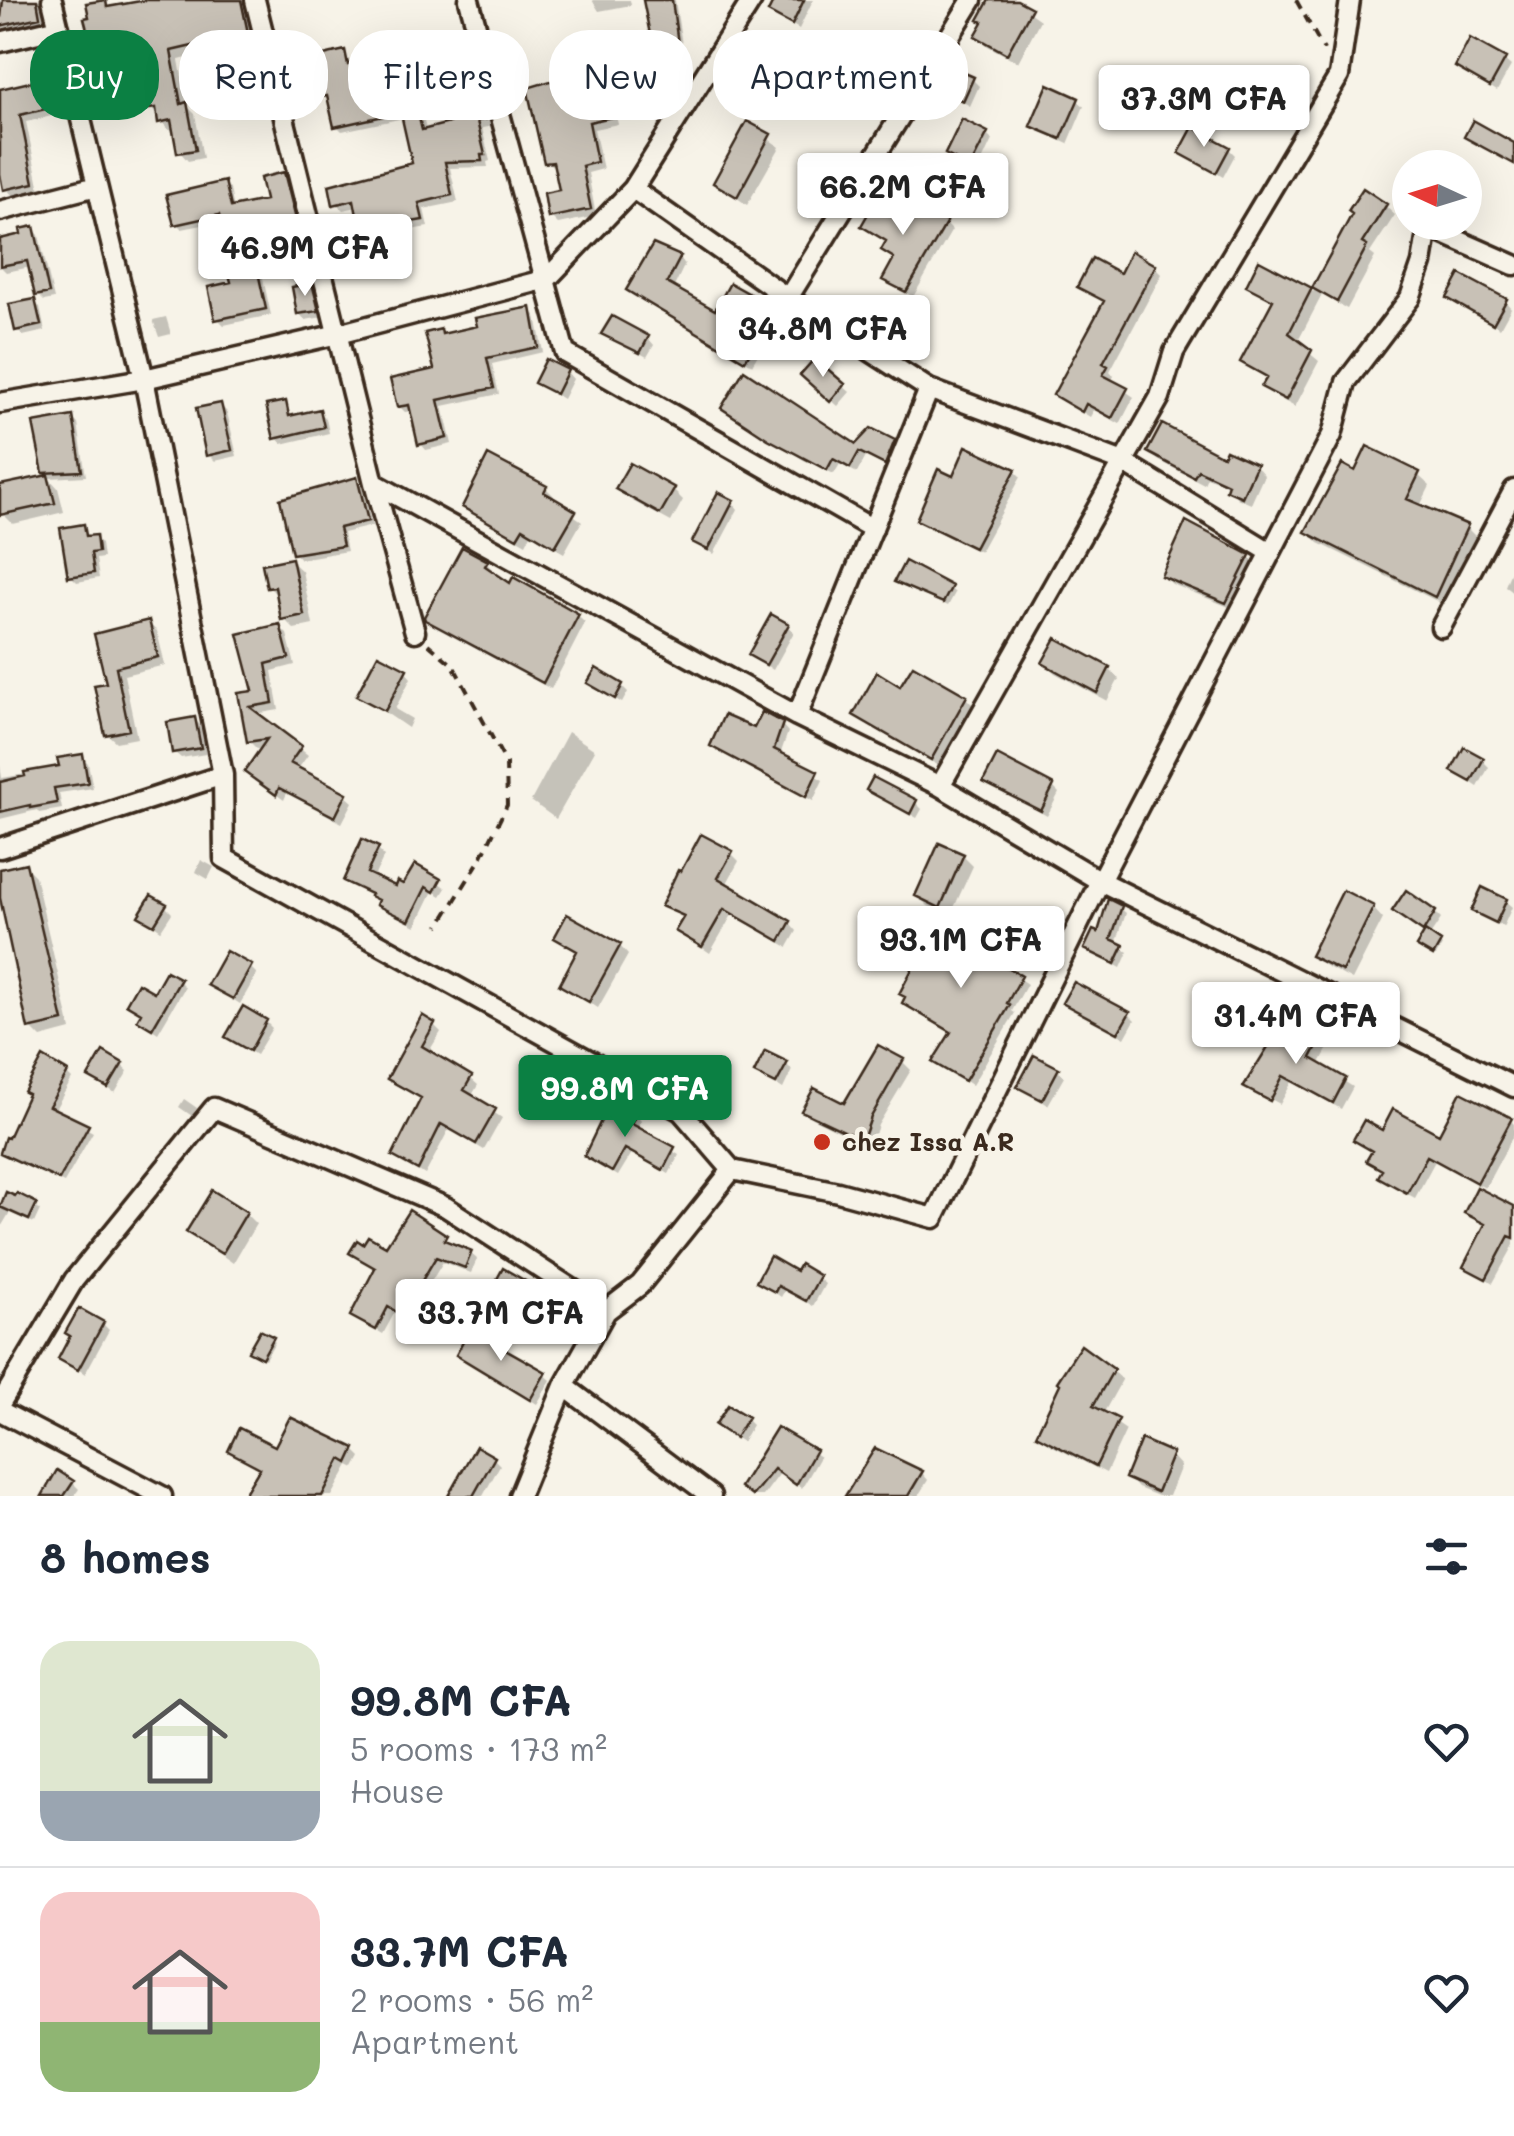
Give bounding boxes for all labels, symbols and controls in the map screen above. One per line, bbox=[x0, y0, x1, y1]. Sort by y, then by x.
chip: Buy bbox=[30, 30, 159, 120]
chip: Rent bbox=[179, 30, 328, 120]
chip: Filters bbox=[348, 30, 529, 120]
chip: New bbox=[549, 30, 693, 120]
chip: Apartment bbox=[713, 30, 968, 120]
pin: 37.3M CFA bbox=[1090, 65, 1318, 150]
text: 37.3M CFA bbox=[1121, 76, 1287, 118]
north arrow bbox=[1392, 150, 1482, 240]
map controls bbox=[1392, 150, 1482, 240]
pin: 66.2M CFA bbox=[789, 153, 1017, 238]
text: 66.2M CFA bbox=[819, 164, 987, 206]
pin: 46.9M CFA bbox=[191, 214, 419, 299]
text: 46.9M CFA bbox=[220, 225, 390, 267]
pin: 34.8M CFA bbox=[709, 295, 937, 380]
text: 34.8M CFA bbox=[738, 306, 908, 348]
pin: 93.1M CFA bbox=[847, 906, 1075, 991]
text: 93.1M CFA bbox=[879, 917, 1043, 959]
pin: 31.4M CFA bbox=[1182, 982, 1410, 1067]
text: 31.4M CFA bbox=[1214, 993, 1378, 1035]
pin: 99.8M CFA bbox=[511, 1055, 739, 1140]
text: 99.8M CFA bbox=[541, 1066, 709, 1108]
place label: chez Issa A.R bbox=[842, 1125, 1014, 1157]
marker: chez Issa A.R bbox=[811, 1131, 833, 1153]
pin: 33.7M CFA bbox=[387, 1279, 615, 1364]
text: 33.7M CFA bbox=[418, 1290, 584, 1332]
text: 8 homes bbox=[40, 1529, 211, 1584]
icon: filters bbox=[1419, 1529, 1474, 1584]
text: 99.8M CFA bbox=[350, 1672, 572, 1727]
icon: home bbox=[120, 1681, 240, 1801]
icon: heart bbox=[1419, 1714, 1474, 1769]
text: 5 rooms · 173 m² bbox=[350, 1727, 607, 1769]
text: House bbox=[350, 1769, 445, 1811]
text: 33.7M CFA bbox=[350, 1923, 569, 1978]
icon: home bbox=[120, 1932, 240, 2052]
icon: heart bbox=[1419, 1965, 1474, 2020]
text: 2 rooms · 56 m² bbox=[350, 1978, 593, 2020]
text: Apartment bbox=[350, 2020, 519, 2062]

